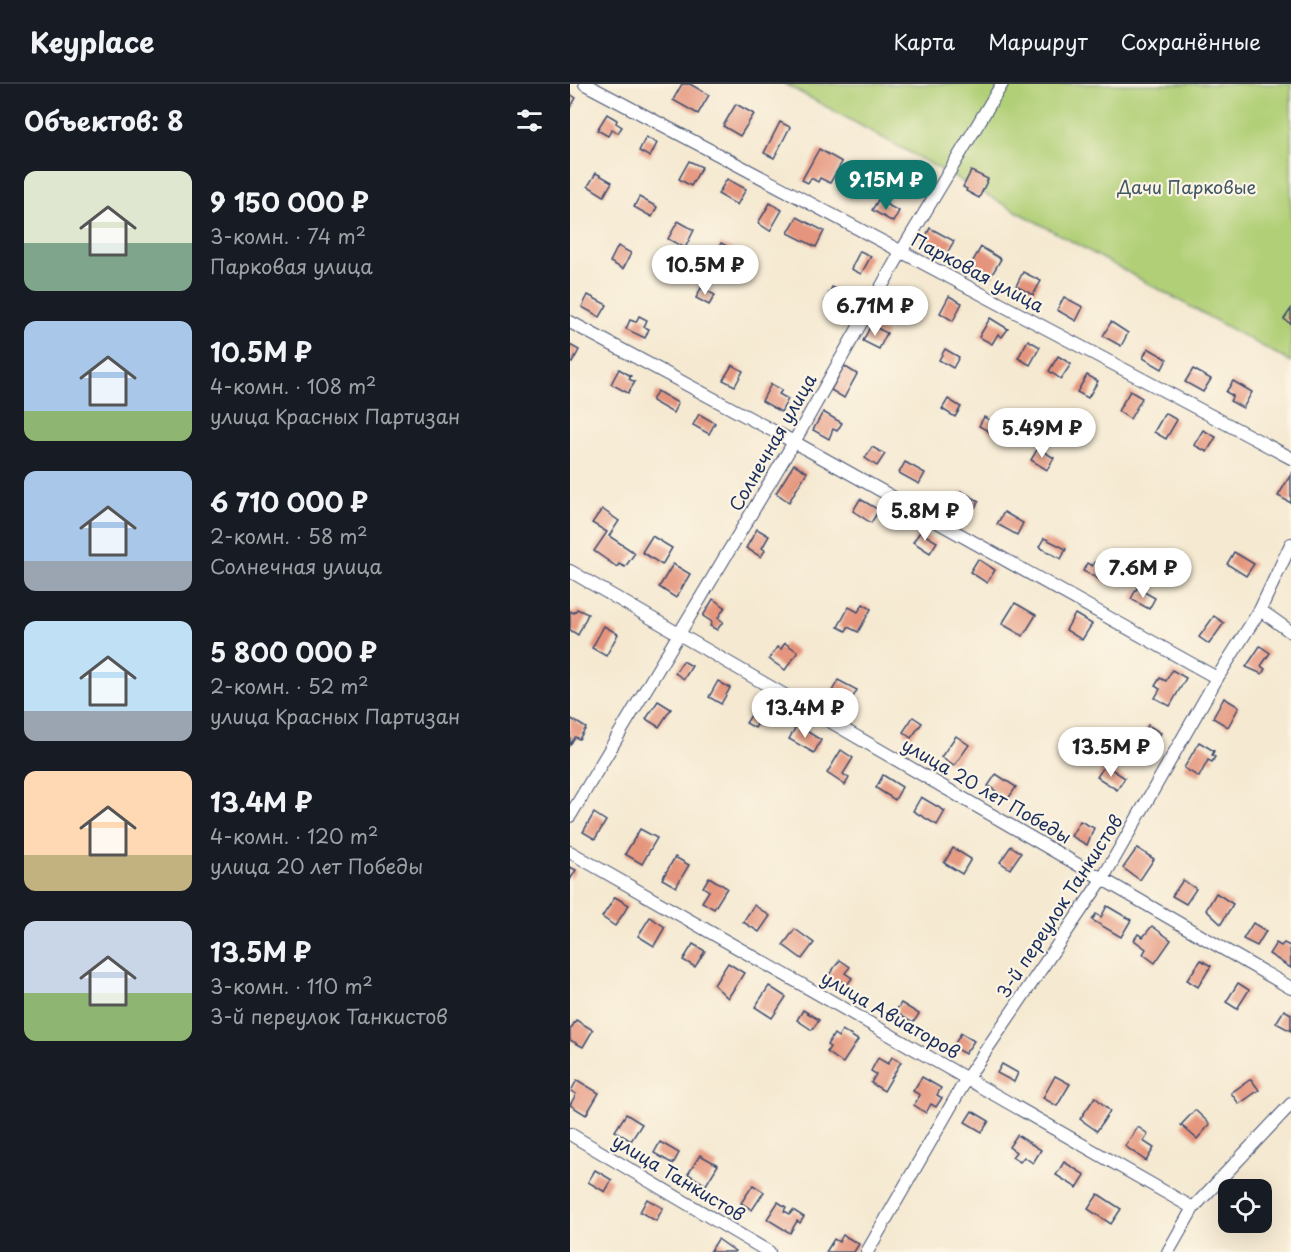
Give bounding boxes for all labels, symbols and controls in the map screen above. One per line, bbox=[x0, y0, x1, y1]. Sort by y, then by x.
text: Keyplace bbox=[30, 20, 155, 63]
text: Карта bbox=[894, 25, 955, 57]
text: Маршрут bbox=[988, 25, 1088, 57]
text: Сохранённые bbox=[1121, 25, 1261, 57]
text: Объектов: 8 bbox=[24, 101, 184, 140]
icon: filters bbox=[513, 104, 546, 137]
pin: 9.15M ₽ bbox=[831, 160, 941, 211]
text: 9.15M ₽ bbox=[849, 164, 923, 194]
park label: Дачи Парковые bbox=[1117, 173, 1257, 200]
text: 9 150 000 ₽ bbox=[210, 182, 369, 221]
icon: home bbox=[72, 195, 144, 267]
text: 3-комн. · 74 m² bbox=[210, 221, 366, 251]
street label: Парковая улица bbox=[907, 226, 1050, 319]
pin: 10.5M ₽ bbox=[650, 245, 760, 296]
text: 10.5M ₽ bbox=[666, 249, 744, 279]
text: Парковая улица bbox=[210, 251, 373, 281]
pin: 6.71M ₽ bbox=[820, 286, 930, 337]
text: 6.71M ₽ bbox=[836, 290, 914, 320]
text: 10.5M ₽ bbox=[210, 332, 312, 371]
icon: home bbox=[72, 345, 144, 417]
street label: Солнечная улица bbox=[722, 368, 823, 516]
text: 4-комн. · 108 m² bbox=[210, 371, 376, 401]
text: улица Красных Партизан bbox=[210, 401, 460, 431]
pin: 5.49M ₽ bbox=[987, 408, 1097, 459]
text: 5.49M ₽ bbox=[1002, 412, 1082, 442]
text: 6 710 000 ₽ bbox=[210, 482, 368, 521]
pin: 5.8M ₽ bbox=[876, 491, 974, 542]
icon: home bbox=[72, 495, 144, 567]
text: 5.8M ₽ bbox=[891, 495, 959, 525]
text: 2-комн. · 58 m² bbox=[210, 521, 368, 551]
pin: 7.6M ₽ bbox=[1094, 548, 1192, 599]
text: Солнечная улица bbox=[210, 551, 382, 581]
text: 7.6M ₽ bbox=[1109, 552, 1177, 582]
text: 5 800 000 ₽ bbox=[210, 632, 377, 671]
icon: home bbox=[72, 645, 144, 717]
text: 2-комн. · 52 m² bbox=[210, 671, 369, 701]
pin: 13.4M ₽ bbox=[750, 688, 860, 739]
text: 13.4M ₽ bbox=[766, 692, 844, 722]
text: улица Красных Партизан bbox=[210, 701, 460, 731]
pin: 13.5M ₽ bbox=[1056, 727, 1166, 778]
street label: улица 20 лет Победы bbox=[897, 730, 1077, 850]
text: 13.5M ₽ bbox=[1072, 731, 1150, 761]
text: 13.4M ₽ bbox=[210, 782, 312, 821]
icon: home bbox=[72, 795, 144, 867]
street label: 3-й переулок Танкистов bbox=[989, 809, 1129, 1003]
text: 4-комн. · 120 m² bbox=[210, 821, 378, 851]
text: улица 20 лет Победы bbox=[210, 851, 423, 881]
text: 13.5M ₽ bbox=[210, 932, 311, 971]
icon: home bbox=[72, 945, 144, 1017]
street label: улица Авиаторов bbox=[817, 963, 965, 1065]
text: 3-комн. · 110 m² bbox=[210, 971, 373, 1001]
text: 3-й переулок Танкистов bbox=[210, 1001, 448, 1031]
street label: улица Танкистов bbox=[608, 1127, 750, 1227]
map controls bbox=[1218, 1179, 1272, 1233]
button: locate bbox=[1218, 1179, 1272, 1233]

